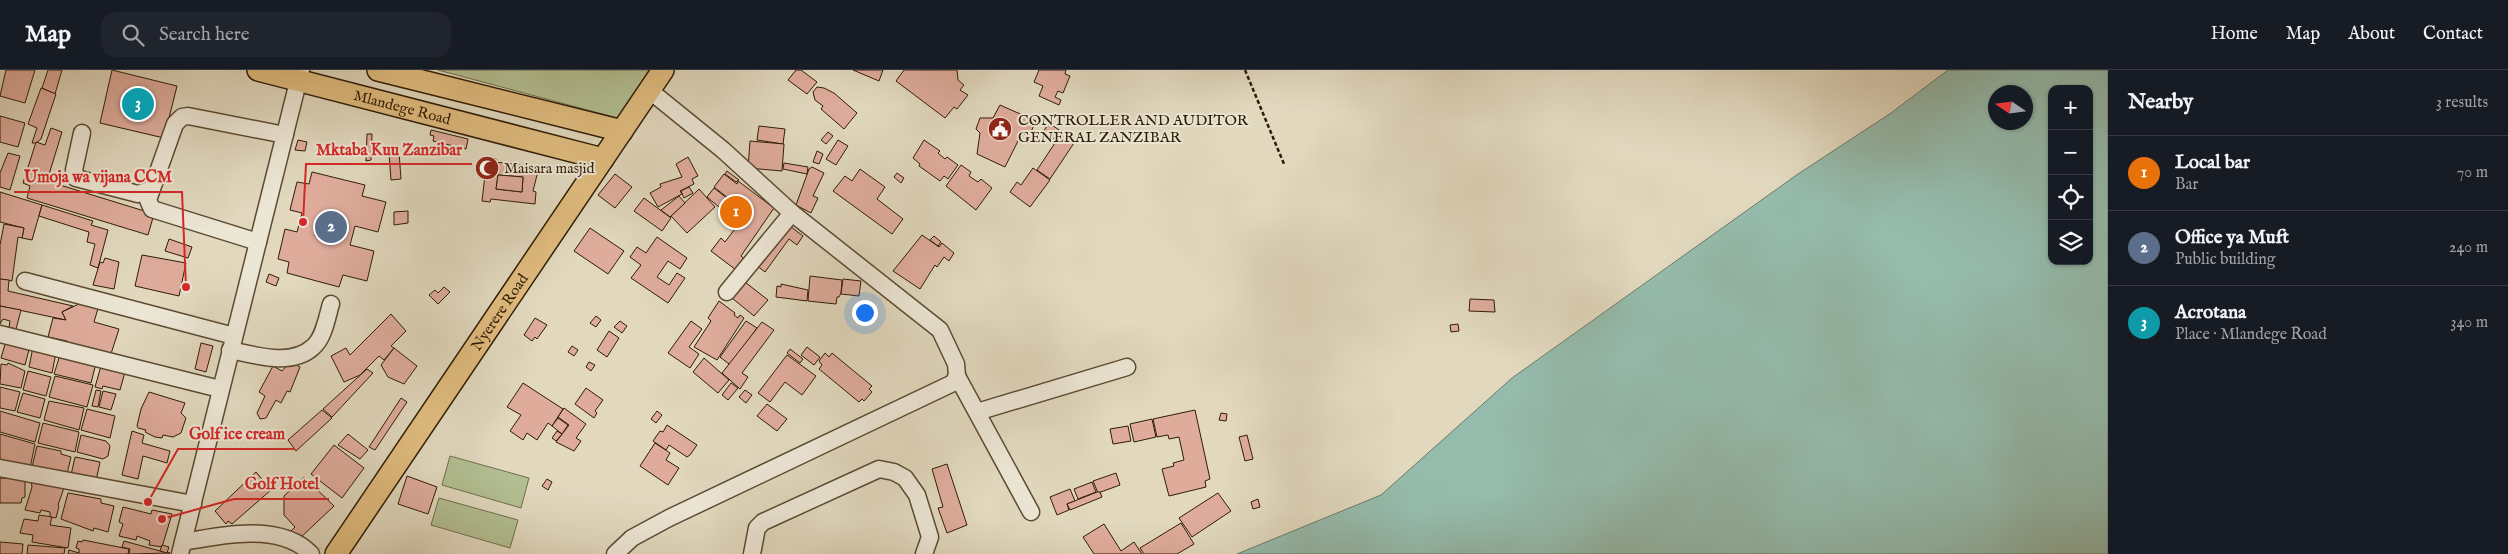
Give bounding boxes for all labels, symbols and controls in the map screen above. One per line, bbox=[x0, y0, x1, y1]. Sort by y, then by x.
search box bbox=[101, 12, 451, 57]
text: Map bbox=[25, 19, 71, 50]
icon: search bbox=[119, 21, 147, 49]
text: Search here bbox=[159, 23, 250, 47]
text: Home bbox=[2211, 23, 2258, 46]
text: Map bbox=[2286, 23, 2320, 46]
text: About bbox=[2348, 23, 2395, 46]
text: Contact bbox=[2423, 23, 2483, 46]
pin: 3 bbox=[122, 85, 154, 123]
north arrow bbox=[1988, 85, 2033, 130]
map controls bbox=[2048, 85, 2093, 265]
button: + bbox=[2048, 85, 2093, 130]
street label: Mlandege Road bbox=[351, 86, 454, 130]
text: Nearby bbox=[2128, 89, 2193, 116]
text: 3 results bbox=[2436, 93, 2488, 113]
place label: CONTROLLER AND AUDITOR GENERAL ZANZIBAR bbox=[1018, 111, 1249, 147]
public building icon: CONTROLLER AND AUDITOR GENERAL ZANZIBAR bbox=[987, 116, 1013, 142]
button: − bbox=[2048, 130, 2093, 175]
callout: Mktaba Kuu Zanzibar bbox=[306, 133, 472, 164]
text: Mktaba Kuu Zanzibar bbox=[316, 141, 462, 161]
text: Local bar bbox=[2175, 151, 2250, 175]
mosque icon: Maisara masjid bbox=[474, 155, 500, 181]
place label: Maisara masjid bbox=[504, 159, 595, 178]
callout: Umoja wa vijana CCM bbox=[14, 161, 182, 192]
text: 1 bbox=[2141, 163, 2147, 183]
text: 70 m bbox=[2457, 163, 2488, 183]
text: Umoja wa vijana CCM bbox=[23, 168, 172, 188]
button: locate bbox=[2048, 175, 2093, 220]
text: Bar bbox=[2175, 175, 2198, 195]
pin: 1 bbox=[720, 193, 752, 231]
pin: 2 bbox=[315, 208, 347, 246]
button: layers bbox=[2048, 220, 2093, 265]
text: Office ya Muft bbox=[2175, 226, 2289, 250]
text: 2 bbox=[2140, 238, 2148, 258]
text: 240 m bbox=[2449, 238, 2488, 258]
text: Public building bbox=[2175, 250, 2275, 270]
street label: Nyerere Road bbox=[467, 269, 533, 354]
your location bbox=[852, 300, 878, 326]
text: Acrotana bbox=[2175, 301, 2246, 325]
text: 3 bbox=[2141, 313, 2147, 333]
text: 340 m bbox=[2450, 313, 2488, 333]
text: Place · Mlandege Road bbox=[2175, 325, 2327, 345]
callout: Golf ice cream bbox=[178, 418, 295, 449]
text: Golf ice cream bbox=[189, 425, 286, 445]
callout: Golf Hotel bbox=[234, 468, 329, 499]
text: Golf Hotel bbox=[245, 475, 320, 495]

